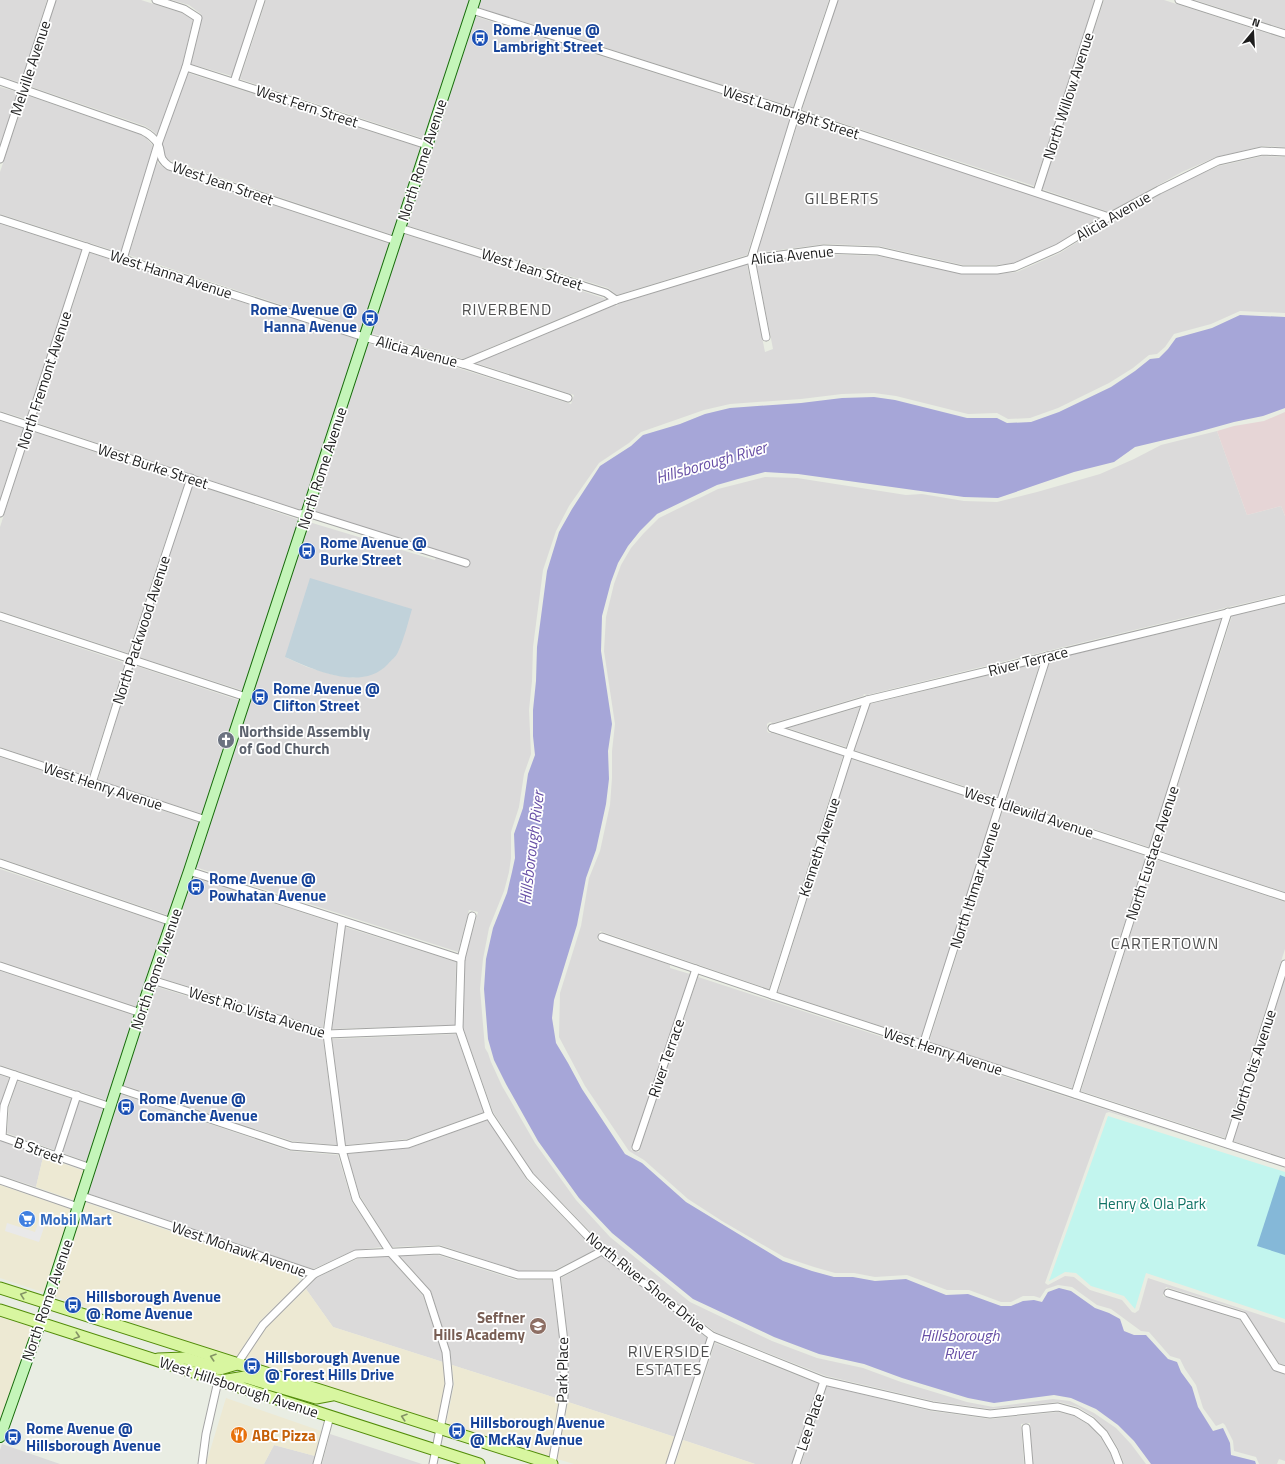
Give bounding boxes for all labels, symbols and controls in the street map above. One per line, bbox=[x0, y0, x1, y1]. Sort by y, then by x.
north arrow bbox=[1233, 12, 1273, 52]
text: N bbox=[1250, 14, 1262, 31]
street label: Melville Avenue bbox=[4, 17, 56, 119]
place label: Rome Avenue @ Lambright Street bbox=[493, 18, 603, 58]
bus stop icon: Rome Avenue @ Lambright Street bbox=[470, 28, 490, 48]
street label: North Willow Avenue bbox=[1037, 29, 1099, 163]
street label: West Fern Street bbox=[253, 79, 362, 134]
street label: West Lambright Street bbox=[720, 79, 863, 145]
street label: North Rome Avenue bbox=[391, 96, 453, 224]
street label: West Jean Street bbox=[169, 155, 277, 211]
street label: Alicia Avenue bbox=[1071, 185, 1155, 247]
district label: GILBERTS bbox=[805, 186, 879, 210]
street label: Alicia Avenue bbox=[749, 239, 835, 271]
street label: West Jean Street bbox=[478, 242, 586, 296]
street label: West Hanna Avenue bbox=[107, 243, 235, 305]
district label: RIVERBEND bbox=[462, 297, 552, 321]
place label: Rome Avenue @ Hanna Avenue bbox=[250, 298, 357, 338]
street label: North Fremont Avenue bbox=[11, 308, 77, 452]
bus stop icon: Rome Avenue @ Hanna Avenue bbox=[360, 308, 380, 328]
street label: Alicia Avenue bbox=[374, 329, 460, 373]
street label: North Rome Avenue bbox=[291, 404, 353, 532]
water label: Hillsborough River bbox=[653, 434, 771, 489]
street label: West Burke Street bbox=[95, 437, 212, 495]
place label: Rome Avenue @ Burke Street bbox=[320, 531, 427, 571]
bus stop icon: Rome Avenue @ Burke Street bbox=[297, 541, 317, 561]
street label: North Packwood Avenue bbox=[106, 553, 176, 707]
street label: River Terrace bbox=[986, 640, 1070, 682]
place label: Rome Avenue @ Clifton Street bbox=[273, 677, 380, 717]
bus stop icon: Rome Avenue @ Clifton Street bbox=[250, 687, 270, 707]
place label: Northside Assembly of God Church bbox=[239, 720, 370, 760]
church icon: Northside Assembly of God Church bbox=[216, 730, 236, 750]
street label: West Henry Avenue bbox=[40, 756, 166, 816]
street label: West Idlewild Avenue bbox=[961, 780, 1097, 844]
street label: North Eustace Avenue bbox=[1119, 783, 1185, 923]
water label: Hillsborough River bbox=[512, 788, 550, 906]
street label: Kenneth Avenue bbox=[792, 794, 846, 900]
street label: North Ithmar Avenue bbox=[944, 819, 1006, 951]
place label: Rome Avenue @ Powhatan Avenue bbox=[209, 867, 327, 907]
bus stop icon: Rome Avenue @ Powhatan Avenue bbox=[186, 877, 206, 897]
street label: North Rome Avenue bbox=[124, 905, 188, 1033]
district label: CARTERTOWN bbox=[1111, 931, 1219, 955]
street label: West Rio Vista Avenue bbox=[186, 980, 328, 1044]
street label: North Otis Avenue bbox=[1224, 1007, 1282, 1123]
street label: River Terrace bbox=[642, 1016, 690, 1100]
street label: West Henry Avenue bbox=[880, 1021, 1006, 1081]
place label: Rome Avenue @ Comanche Avenue bbox=[139, 1087, 258, 1127]
bus stop icon: Rome Avenue @ Comanche Avenue bbox=[116, 1097, 136, 1117]
street label: B Street bbox=[11, 1130, 68, 1170]
park label: Henry & Ola Park bbox=[1098, 1192, 1206, 1215]
place label: Mobil Mart bbox=[40, 1208, 112, 1231]
supermarket icon: Mobil Mart bbox=[17, 1209, 37, 1229]
street label: West Mohawk Avenue bbox=[169, 1215, 309, 1283]
street label: North River Shore Drive bbox=[581, 1226, 711, 1338]
street label: North Rome Avenue bbox=[15, 1236, 79, 1364]
place label: Hillsborough Avenue @ Rome Avenue bbox=[86, 1285, 221, 1325]
one-way arrow bbox=[19, 1292, 26, 1300]
bus stop icon: Hillsborough Avenue @ Rome Avenue bbox=[63, 1295, 83, 1315]
place label: Seffner Hills Academy bbox=[433, 1306, 525, 1346]
school or university icon: Seffner Hills Academy bbox=[528, 1316, 548, 1336]
water label: Hillsborough River bbox=[920, 1323, 1001, 1365]
one-way arrow bbox=[73, 1331, 80, 1340]
street label: Park Place bbox=[550, 1337, 574, 1403]
district label: RIVERSIDE ESTATES bbox=[628, 1339, 710, 1381]
place label: Hillsborough Avenue @ Forest Hills Drive bbox=[265, 1346, 400, 1386]
street label: West Hillsborough Avenue bbox=[156, 1350, 322, 1424]
one-way arrow bbox=[210, 1353, 217, 1361]
bus stop icon: Hillsborough Avenue @ Forest Hills Drive bbox=[242, 1356, 262, 1376]
street label: Lee Place bbox=[790, 1390, 830, 1454]
place label: Hillsborough Avenue @ McKay Avenue bbox=[470, 1411, 605, 1451]
one-way arrow bbox=[400, 1414, 407, 1422]
place label: Rome Avenue @ Hillsborough Avenue bbox=[26, 1417, 161, 1457]
bus stop icon: Hillsborough Avenue @ McKay Avenue bbox=[447, 1421, 467, 1441]
place label: ABC Pizza bbox=[252, 1424, 316, 1447]
restaurant icon: ABC Pizza bbox=[229, 1425, 249, 1445]
bus stop icon: Rome Avenue @ Hillsborough Avenue bbox=[3, 1427, 23, 1447]

